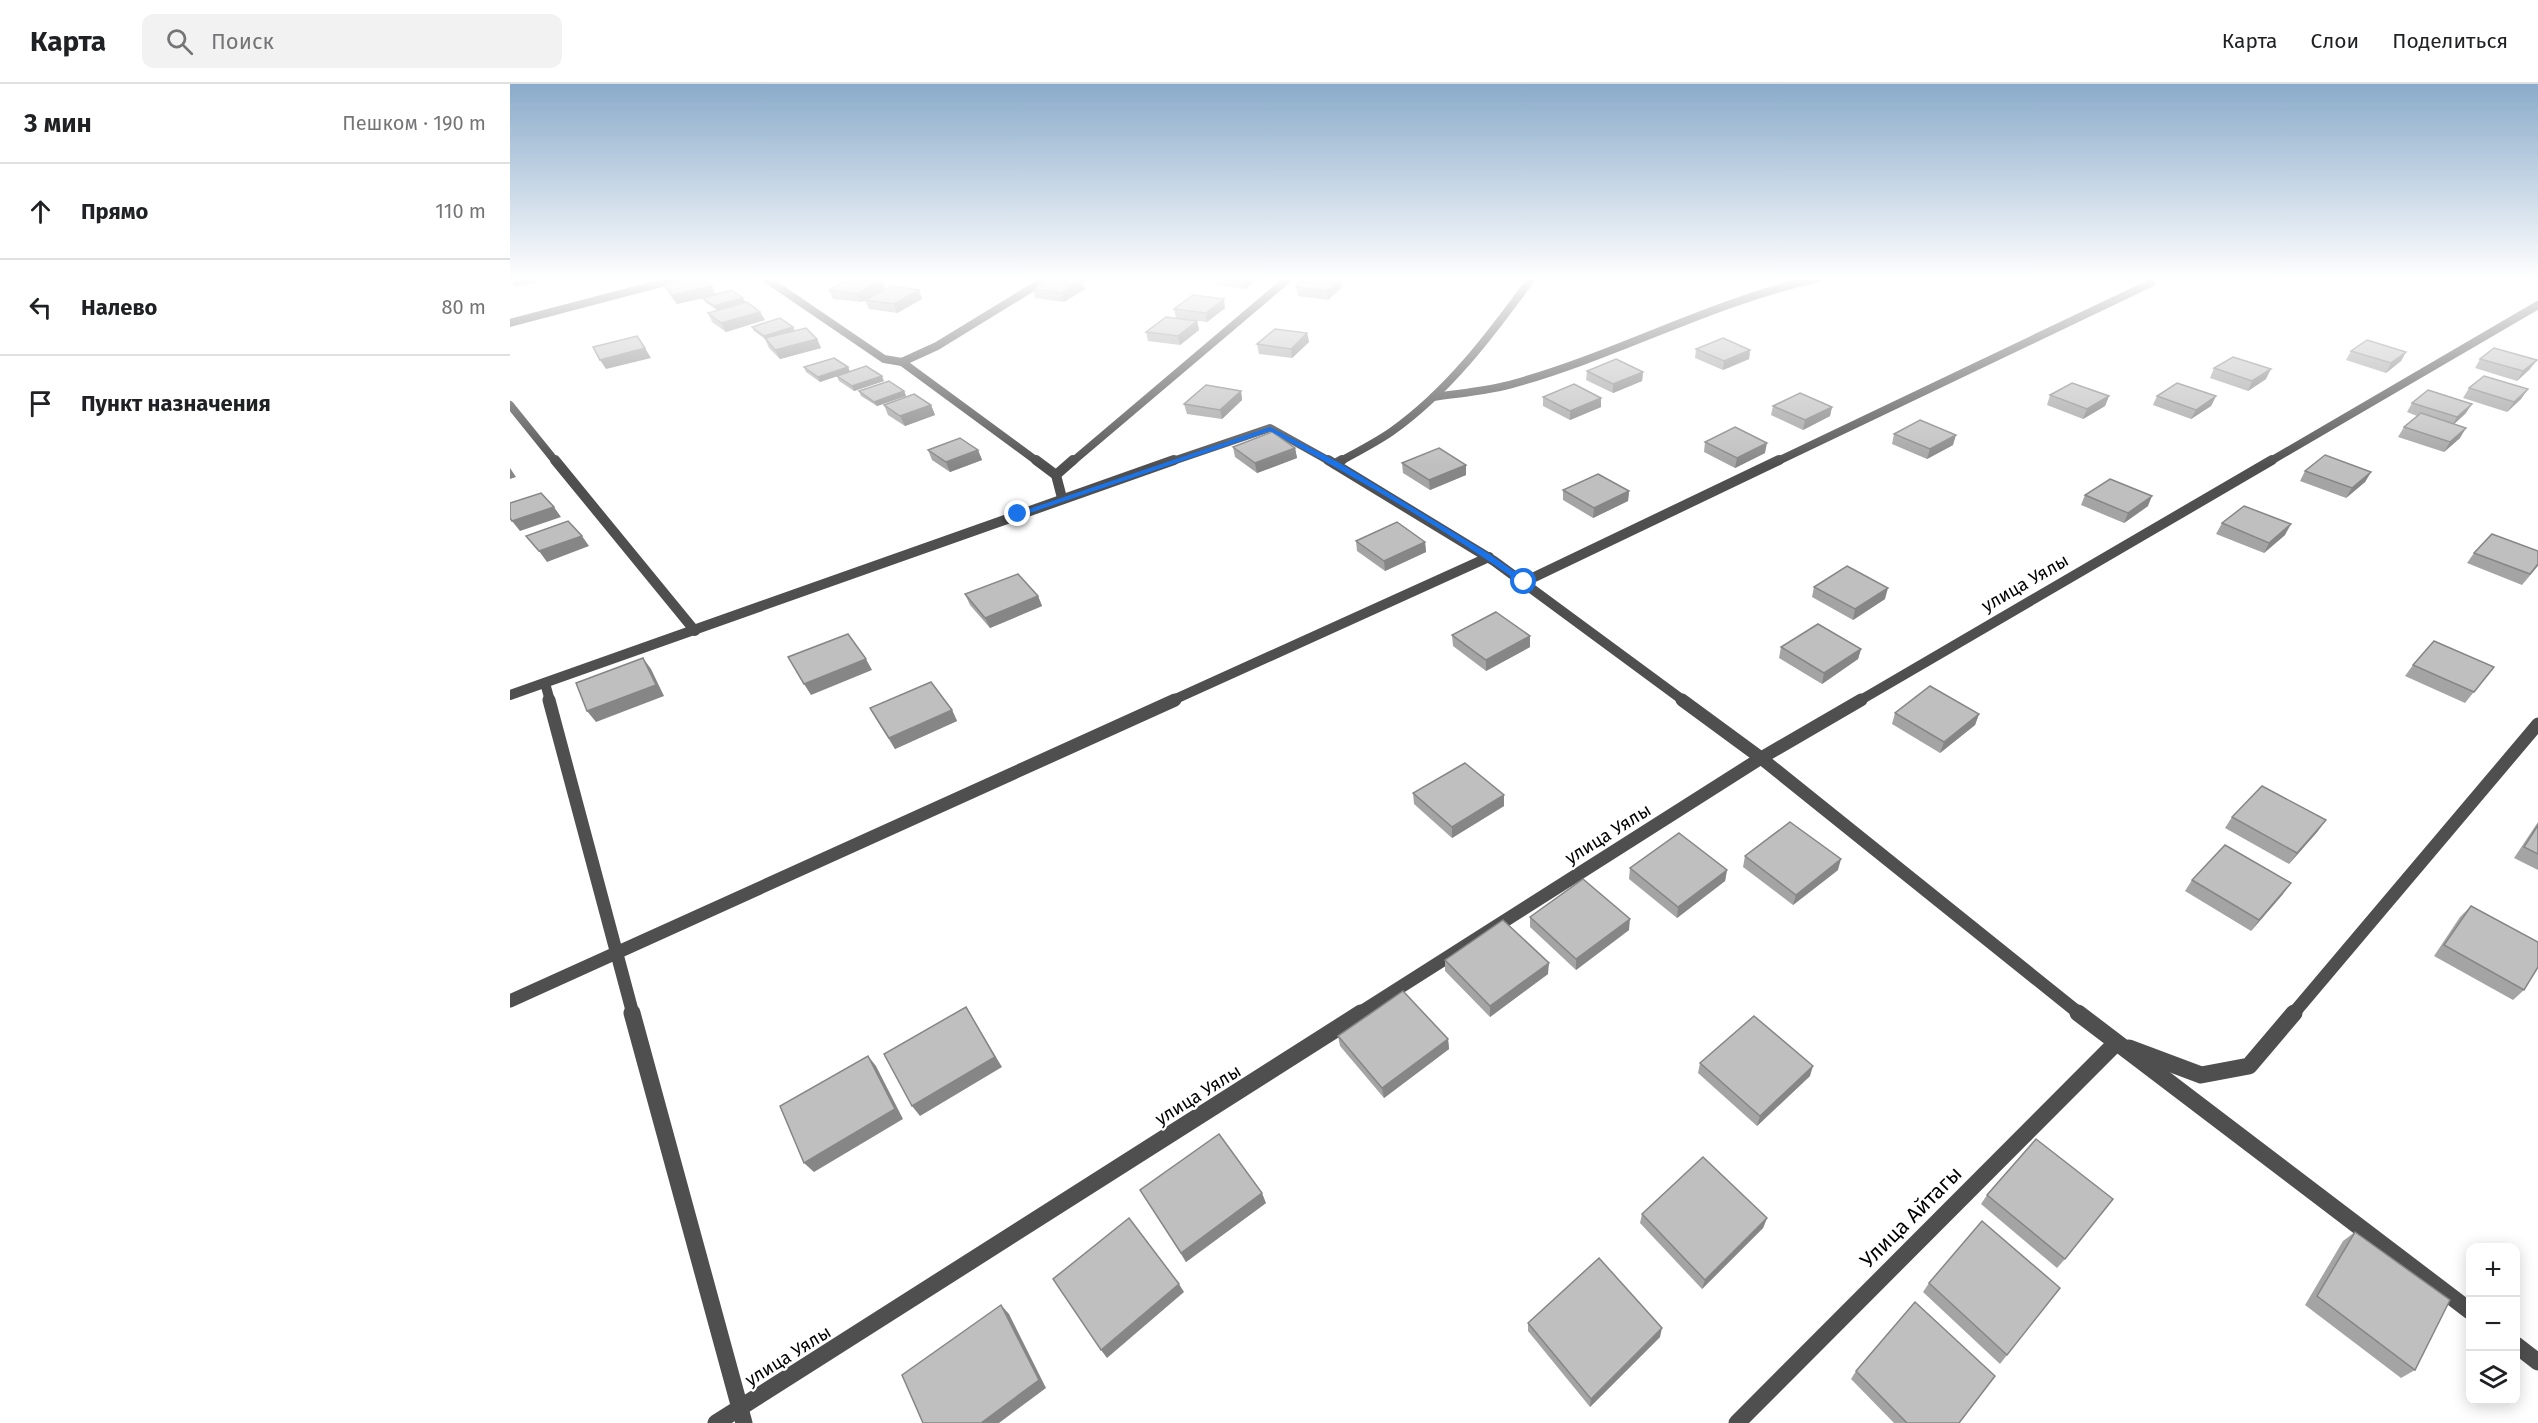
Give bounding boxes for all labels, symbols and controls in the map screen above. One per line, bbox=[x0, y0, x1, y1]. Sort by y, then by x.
search box bbox=[142, 14, 562, 68]
text: Карта bbox=[30, 25, 106, 58]
icon: search bbox=[163, 25, 196, 58]
text: Поиск bbox=[211, 28, 274, 55]
text: Карта bbox=[2222, 28, 2278, 54]
text: Слои bbox=[2311, 28, 2359, 54]
text: Поделиться bbox=[2392, 28, 2508, 54]
text: 3 мин bbox=[24, 108, 92, 139]
text: Пешком · 190 m bbox=[342, 111, 486, 135]
icon: ahead bbox=[24, 195, 57, 228]
text: Прямо bbox=[81, 198, 148, 225]
text: 110 m bbox=[435, 199, 486, 223]
icon: left bbox=[24, 291, 57, 324]
text: Налево bbox=[81, 294, 157, 321]
text: 80 m bbox=[441, 295, 486, 319]
icon: arrive bbox=[24, 387, 57, 420]
text: Пункт назначения bbox=[81, 390, 271, 417]
route end bbox=[1004, 500, 1030, 526]
street label: улица Уялы bbox=[1977, 549, 2073, 617]
route start bbox=[1510, 568, 1536, 594]
street label: улица Уялы bbox=[1561, 799, 1655, 869]
street label: улица Уялы bbox=[1151, 1060, 1245, 1130]
street label: Улица Айтагы bbox=[1855, 1161, 1967, 1273]
map controls bbox=[2466, 1243, 2520, 1405]
button: + bbox=[2466, 1243, 2520, 1297]
button: − bbox=[2466, 1297, 2520, 1351]
street label: улица Уялы bbox=[741, 1321, 835, 1391]
button: layers bbox=[2466, 1351, 2520, 1405]

